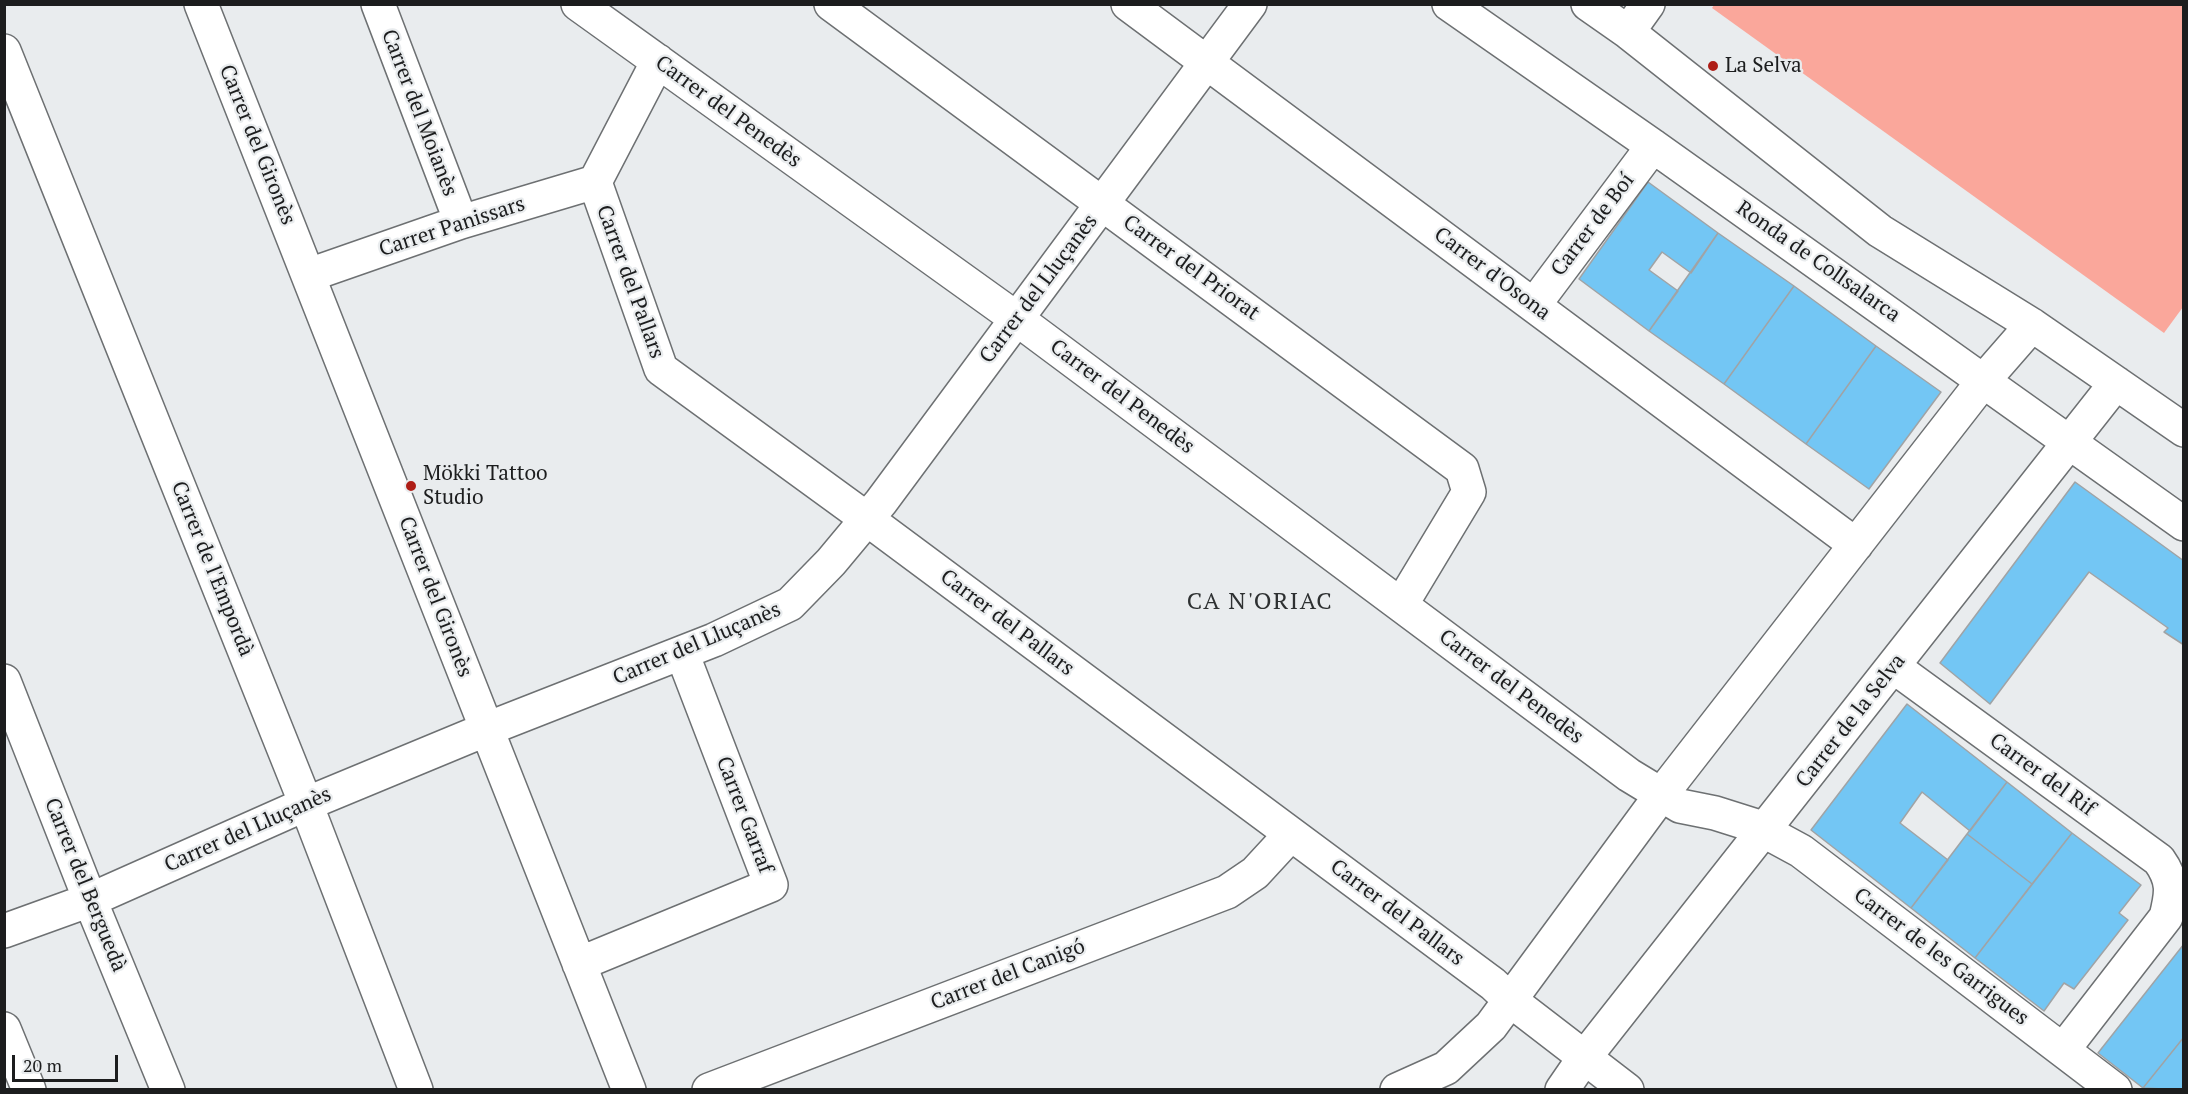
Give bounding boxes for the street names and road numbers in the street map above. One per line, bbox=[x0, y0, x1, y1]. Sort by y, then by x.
street label: Carrer del Moianès bbox=[376, 26, 462, 200]
street label: Carrer del Penedès bbox=[650, 51, 806, 173]
street label: Carrer del Gironès bbox=[213, 61, 301, 229]
street label: Carrer de Boí bbox=[1546, 169, 1640, 281]
street label: Carrer Panissars bbox=[376, 192, 528, 262]
street label: Ronda de Collsalarca bbox=[1731, 196, 1905, 328]
street label: Carrer del Pallars bbox=[591, 202, 669, 362]
street label: Carrer del Lluçanès bbox=[975, 210, 1103, 368]
street label: Carrer del Priorat bbox=[1118, 210, 1264, 326]
street label: Carrer d'Osona bbox=[1429, 222, 1555, 326]
street label: Carrer del Penedès bbox=[1045, 334, 1199, 460]
street label: Carrer de l'Empordà bbox=[165, 478, 259, 660]
street label: Carrer del Gironès bbox=[393, 513, 477, 681]
street label: Carrer del Pallars bbox=[935, 564, 1079, 682]
street label: Carrer del Lluçanès bbox=[609, 597, 785, 691]
street label: Carrer del Penedès bbox=[1434, 624, 1588, 750]
street label: Carrer de la Selva bbox=[1791, 649, 1911, 793]
street label: Carrer del Rif bbox=[1984, 728, 2100, 822]
street label: Carrer Garraf bbox=[710, 753, 778, 877]
street label: Carrer del Lluçanès bbox=[161, 782, 335, 878]
street label: Carrer del Berguedà bbox=[39, 794, 131, 976]
street label: Carrer del Pallars bbox=[1325, 854, 1469, 972]
street label: Carrer de les Garrigues bbox=[1849, 883, 2033, 1031]
street label: Carrer del Canigó bbox=[927, 934, 1089, 1016]

